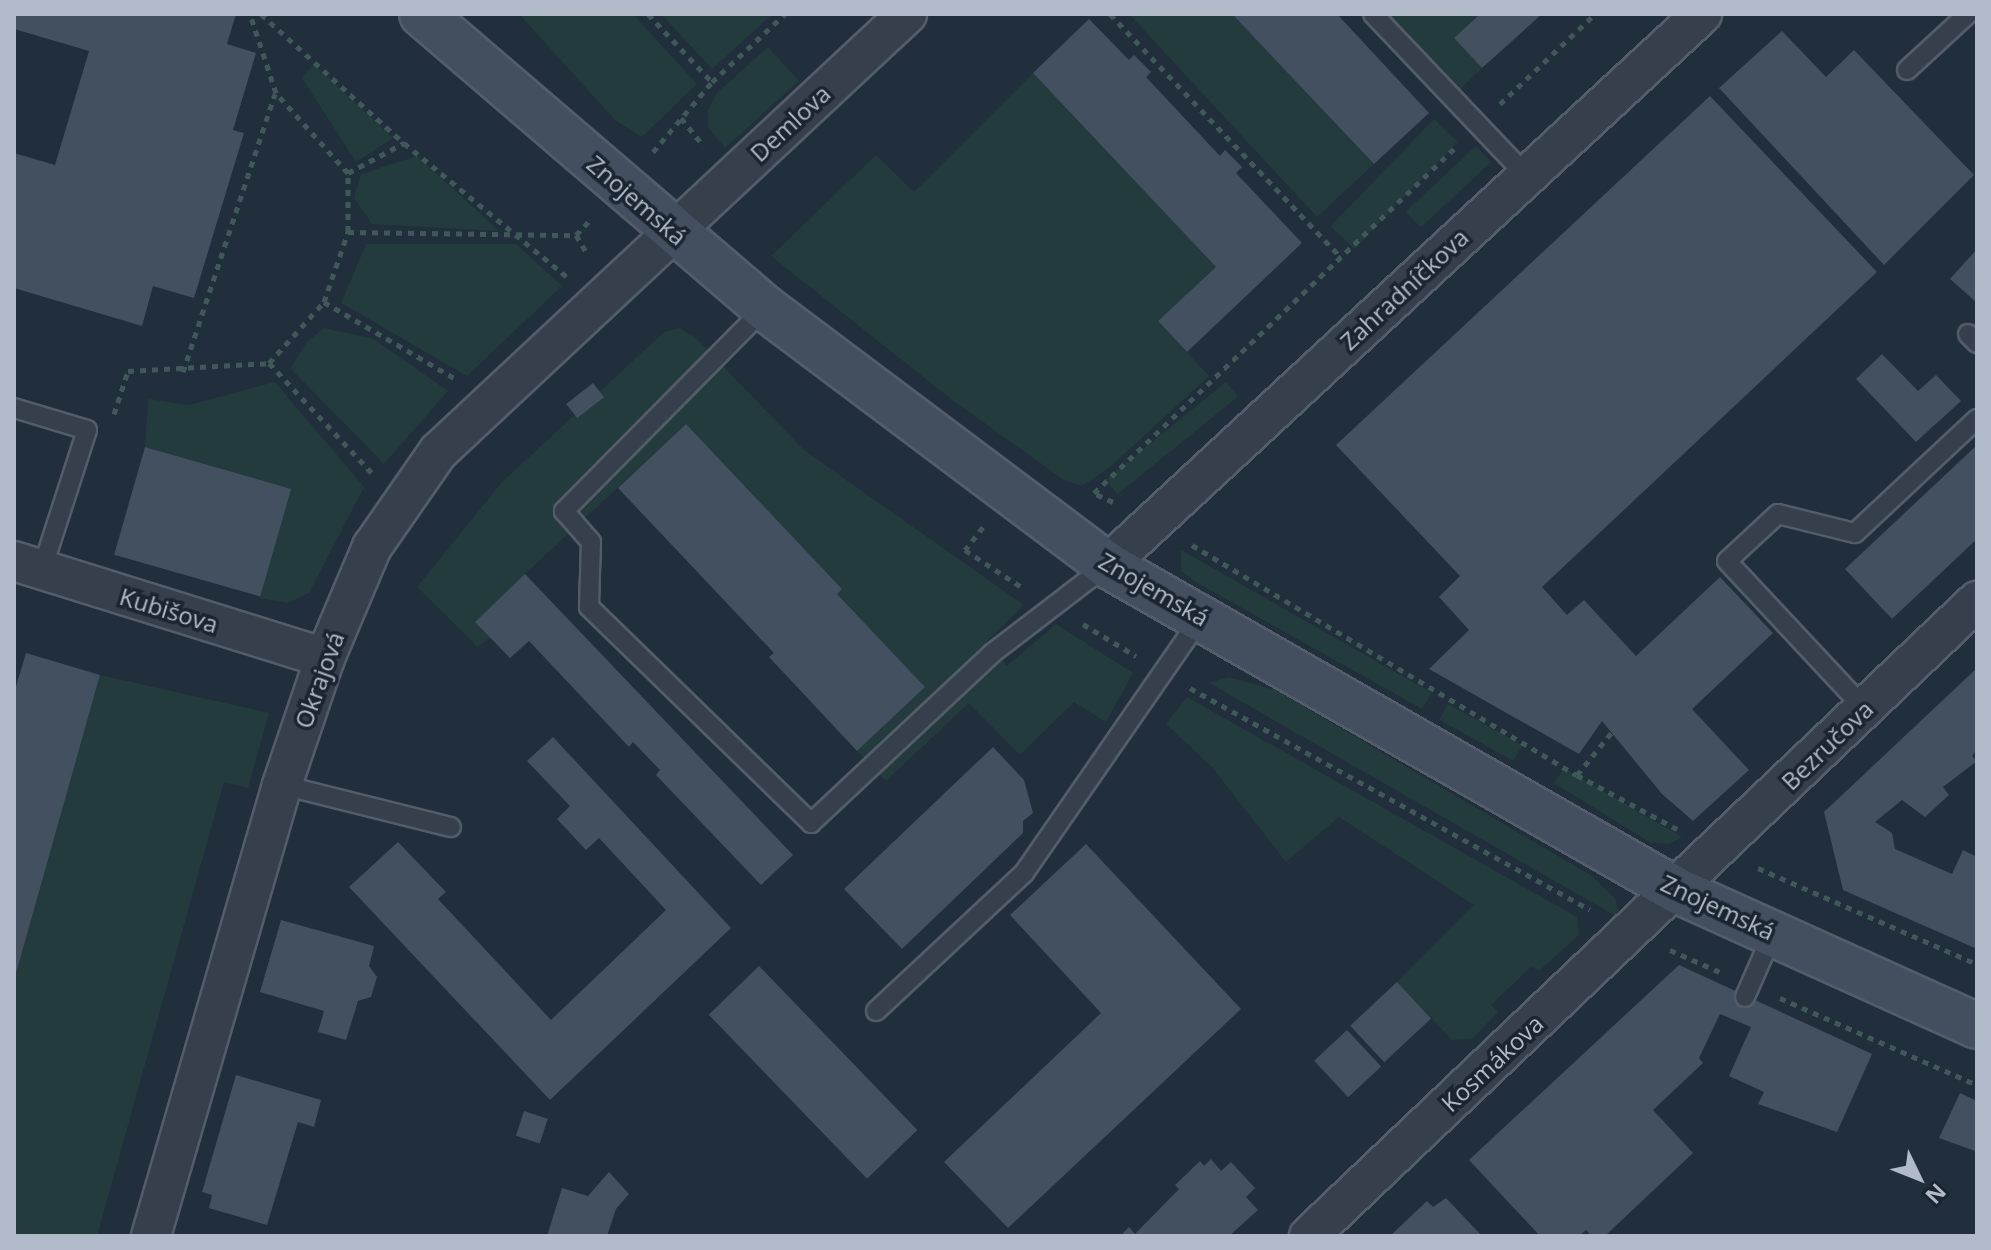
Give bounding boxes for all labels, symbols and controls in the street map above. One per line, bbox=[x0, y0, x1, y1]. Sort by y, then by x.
street label: Demlova bbox=[744, 79, 836, 167]
street label: Znojemská bbox=[582, 149, 692, 251]
street label: Zahradníčkova bbox=[1334, 222, 1474, 356]
street label: Znojemská bbox=[1094, 546, 1214, 632]
street label: Kubišova bbox=[116, 581, 222, 639]
street label: Okrajová bbox=[288, 628, 350, 732]
street label: Bezručova bbox=[1775, 694, 1879, 796]
street label: Znojemská bbox=[1657, 868, 1779, 946]
street label: Kosmákova bbox=[1435, 1009, 1549, 1117]
north arrow bbox=[1879, 1138, 1959, 1218]
text: N bbox=[1919, 1178, 1954, 1211]

